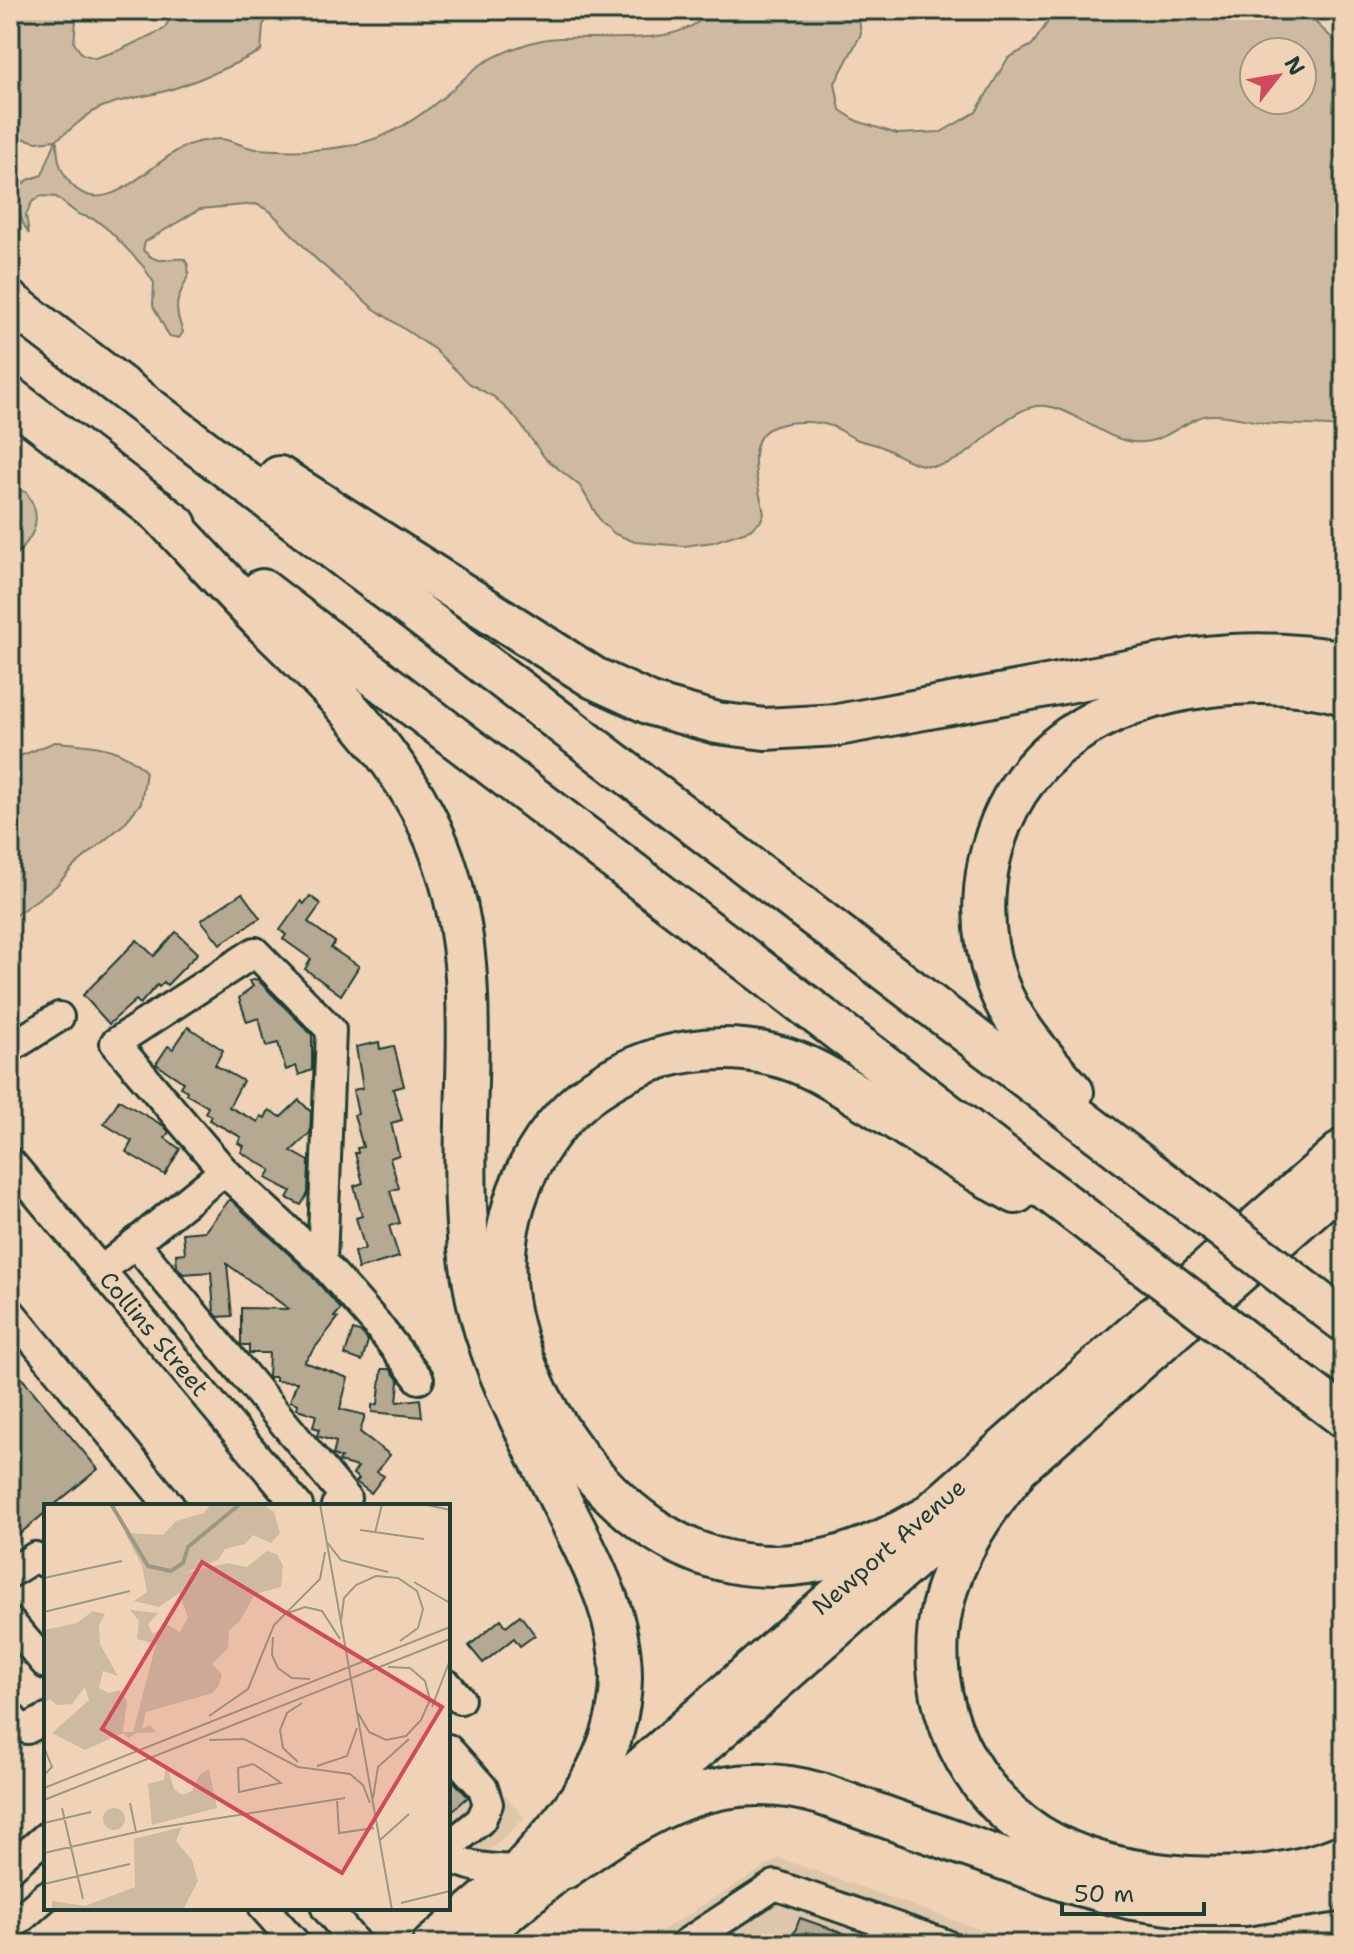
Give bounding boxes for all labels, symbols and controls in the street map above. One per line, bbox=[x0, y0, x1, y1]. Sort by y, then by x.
north arrow bbox=[1238, 36, 1318, 116]
text: N bbox=[1278, 51, 1312, 81]
street label: Collins Street bbox=[92, 1265, 216, 1403]
street label: Newport Avenue bbox=[805, 1471, 973, 1623]
inset map bbox=[44, 1504, 450, 1910]
scale bar bbox=[1062, 1866, 1204, 1916]
text: 50 m bbox=[1074, 1878, 1134, 1910]

